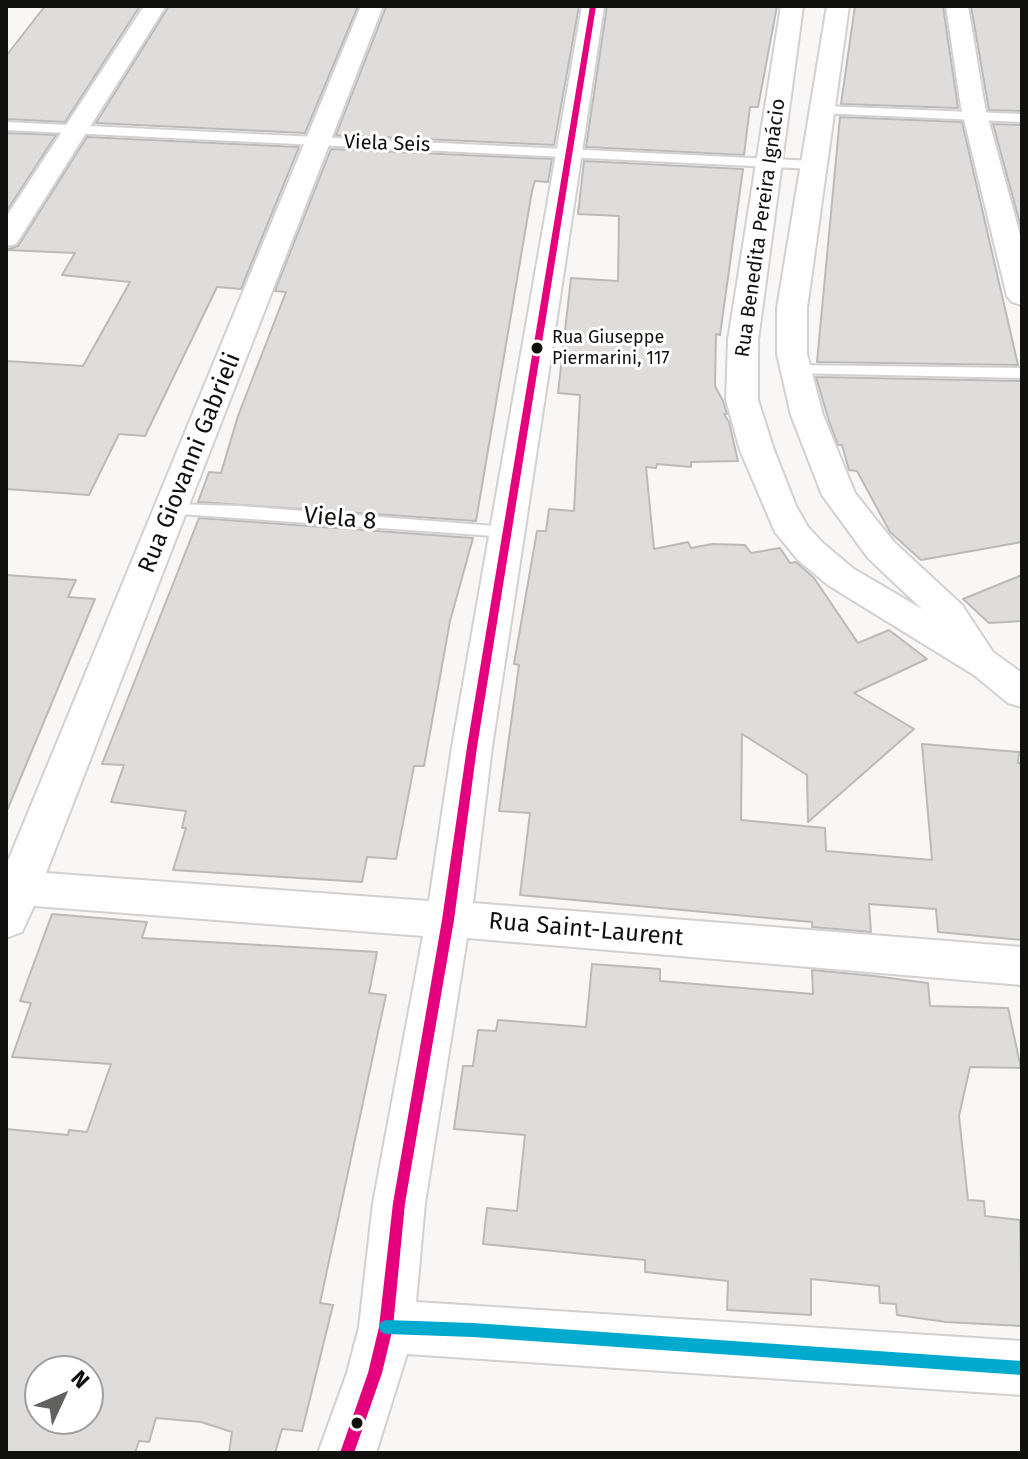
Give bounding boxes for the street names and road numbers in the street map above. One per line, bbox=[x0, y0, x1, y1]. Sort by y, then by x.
street label: Rua Benedita Pereira Ignácio bbox=[731, 97, 791, 359]
street label: Viela Seis bbox=[343, 131, 431, 157]
street label: Rua Giovanni Gabrieli bbox=[133, 349, 247, 577]
street label: Viela 8 bbox=[303, 501, 377, 537]
street label: Rua Saint-Laurent bbox=[487, 907, 685, 953]

